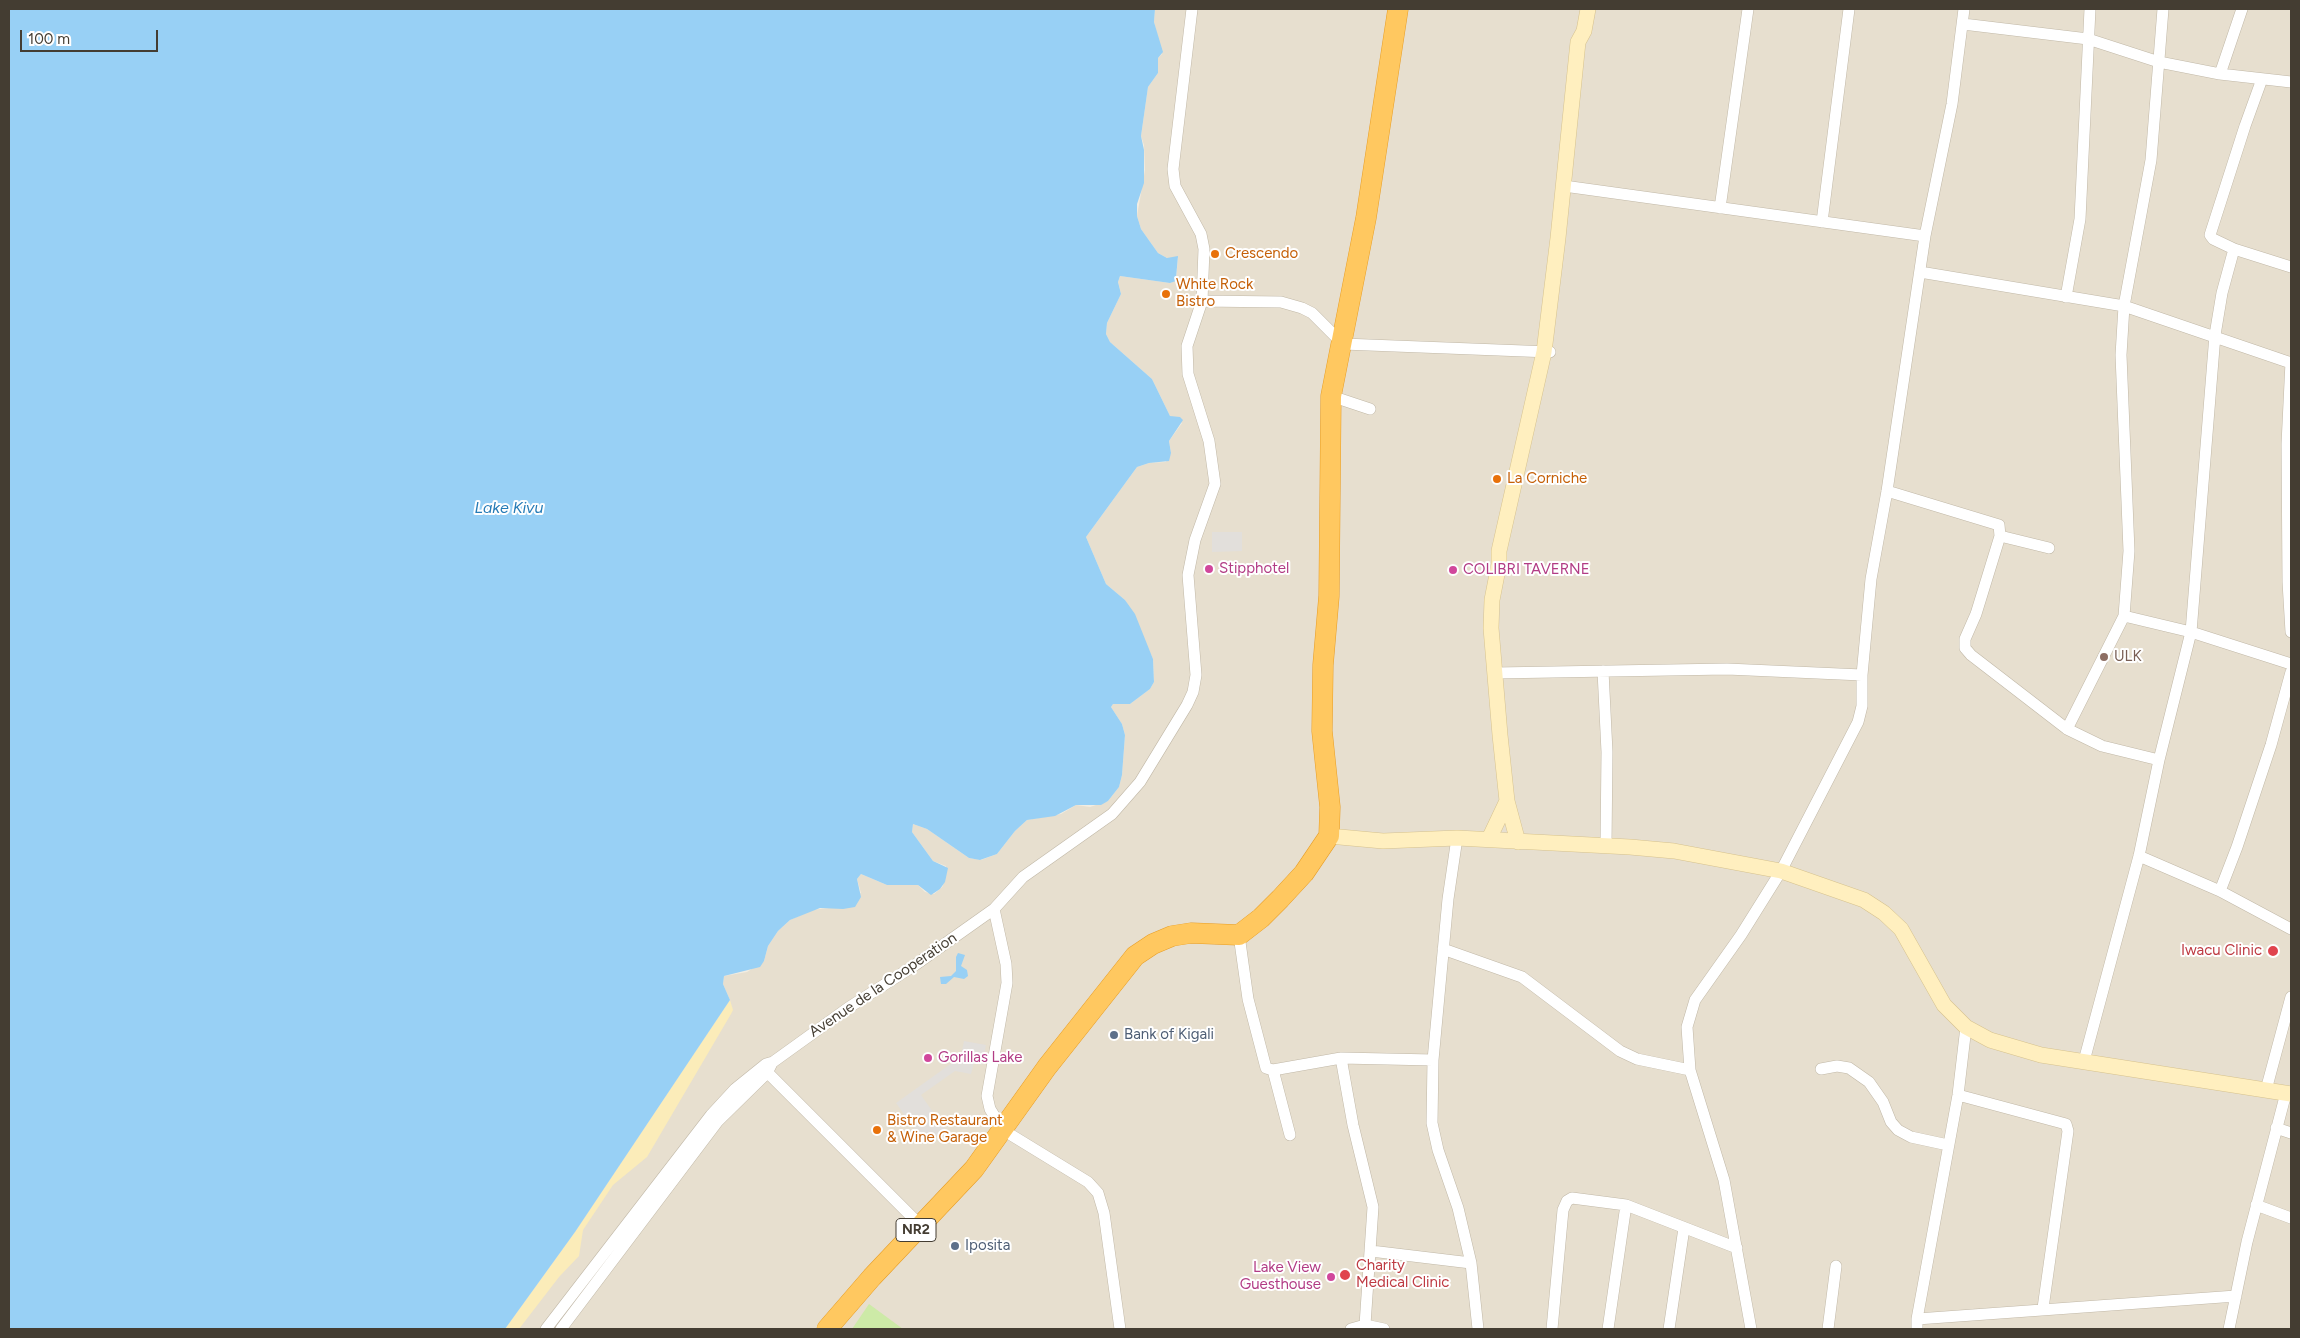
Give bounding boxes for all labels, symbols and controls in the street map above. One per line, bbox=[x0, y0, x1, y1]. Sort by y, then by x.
scale bar bbox=[22, 20, 160, 52]
text: 100 m bbox=[28, 30, 70, 48]
place label: Crescendo bbox=[1225, 245, 1298, 263]
marker: Crescendo bbox=[1209, 248, 1221, 260]
place label: White Rock Bistro bbox=[1176, 276, 1253, 311]
marker: White Rock Bistro bbox=[1160, 288, 1172, 300]
place label: La Corniche bbox=[1507, 470, 1587, 488]
marker: La Corniche bbox=[1491, 473, 1503, 485]
water label: Lake Kivu bbox=[475, 498, 543, 518]
place label: Stipphotel bbox=[1219, 560, 1289, 578]
place label: COLIBRI TAVERNE bbox=[1463, 561, 1590, 579]
marker: Stipphotel bbox=[1203, 563, 1215, 575]
marker: COLIBRI TAVERNE bbox=[1447, 564, 1459, 576]
place label: ULK bbox=[2114, 648, 2142, 666]
marker: ULK bbox=[2098, 651, 2110, 663]
street label: Avenue de la Cooperation bbox=[806, 929, 960, 1041]
place label: Iwacu Clinic bbox=[2181, 942, 2262, 960]
marker: Iwacu Clinic bbox=[2266, 944, 2280, 958]
place label: Bank of Kigali bbox=[1124, 1026, 1214, 1044]
marker: Bank of Kigali bbox=[1108, 1029, 1120, 1041]
place label: Gorillas Lake bbox=[938, 1049, 1022, 1067]
marker: Gorillas Lake bbox=[922, 1052, 934, 1064]
place label: Bistro Restaurant & Wine Garage bbox=[887, 1112, 1003, 1147]
marker: Bistro Restaurant & Wine Garage bbox=[871, 1124, 883, 1136]
road number: NR2 bbox=[896, 1218, 936, 1242]
place label: Iposita bbox=[965, 1237, 1010, 1255]
marker: Iposita bbox=[949, 1240, 961, 1252]
place label: Charity Medical Clinic bbox=[1356, 1257, 1449, 1292]
place label: Lake View Guesthouse bbox=[1240, 1259, 1321, 1294]
marker: Charity Medical Clinic bbox=[1338, 1268, 1352, 1282]
marker: Lake View Guesthouse bbox=[1325, 1271, 1337, 1283]

